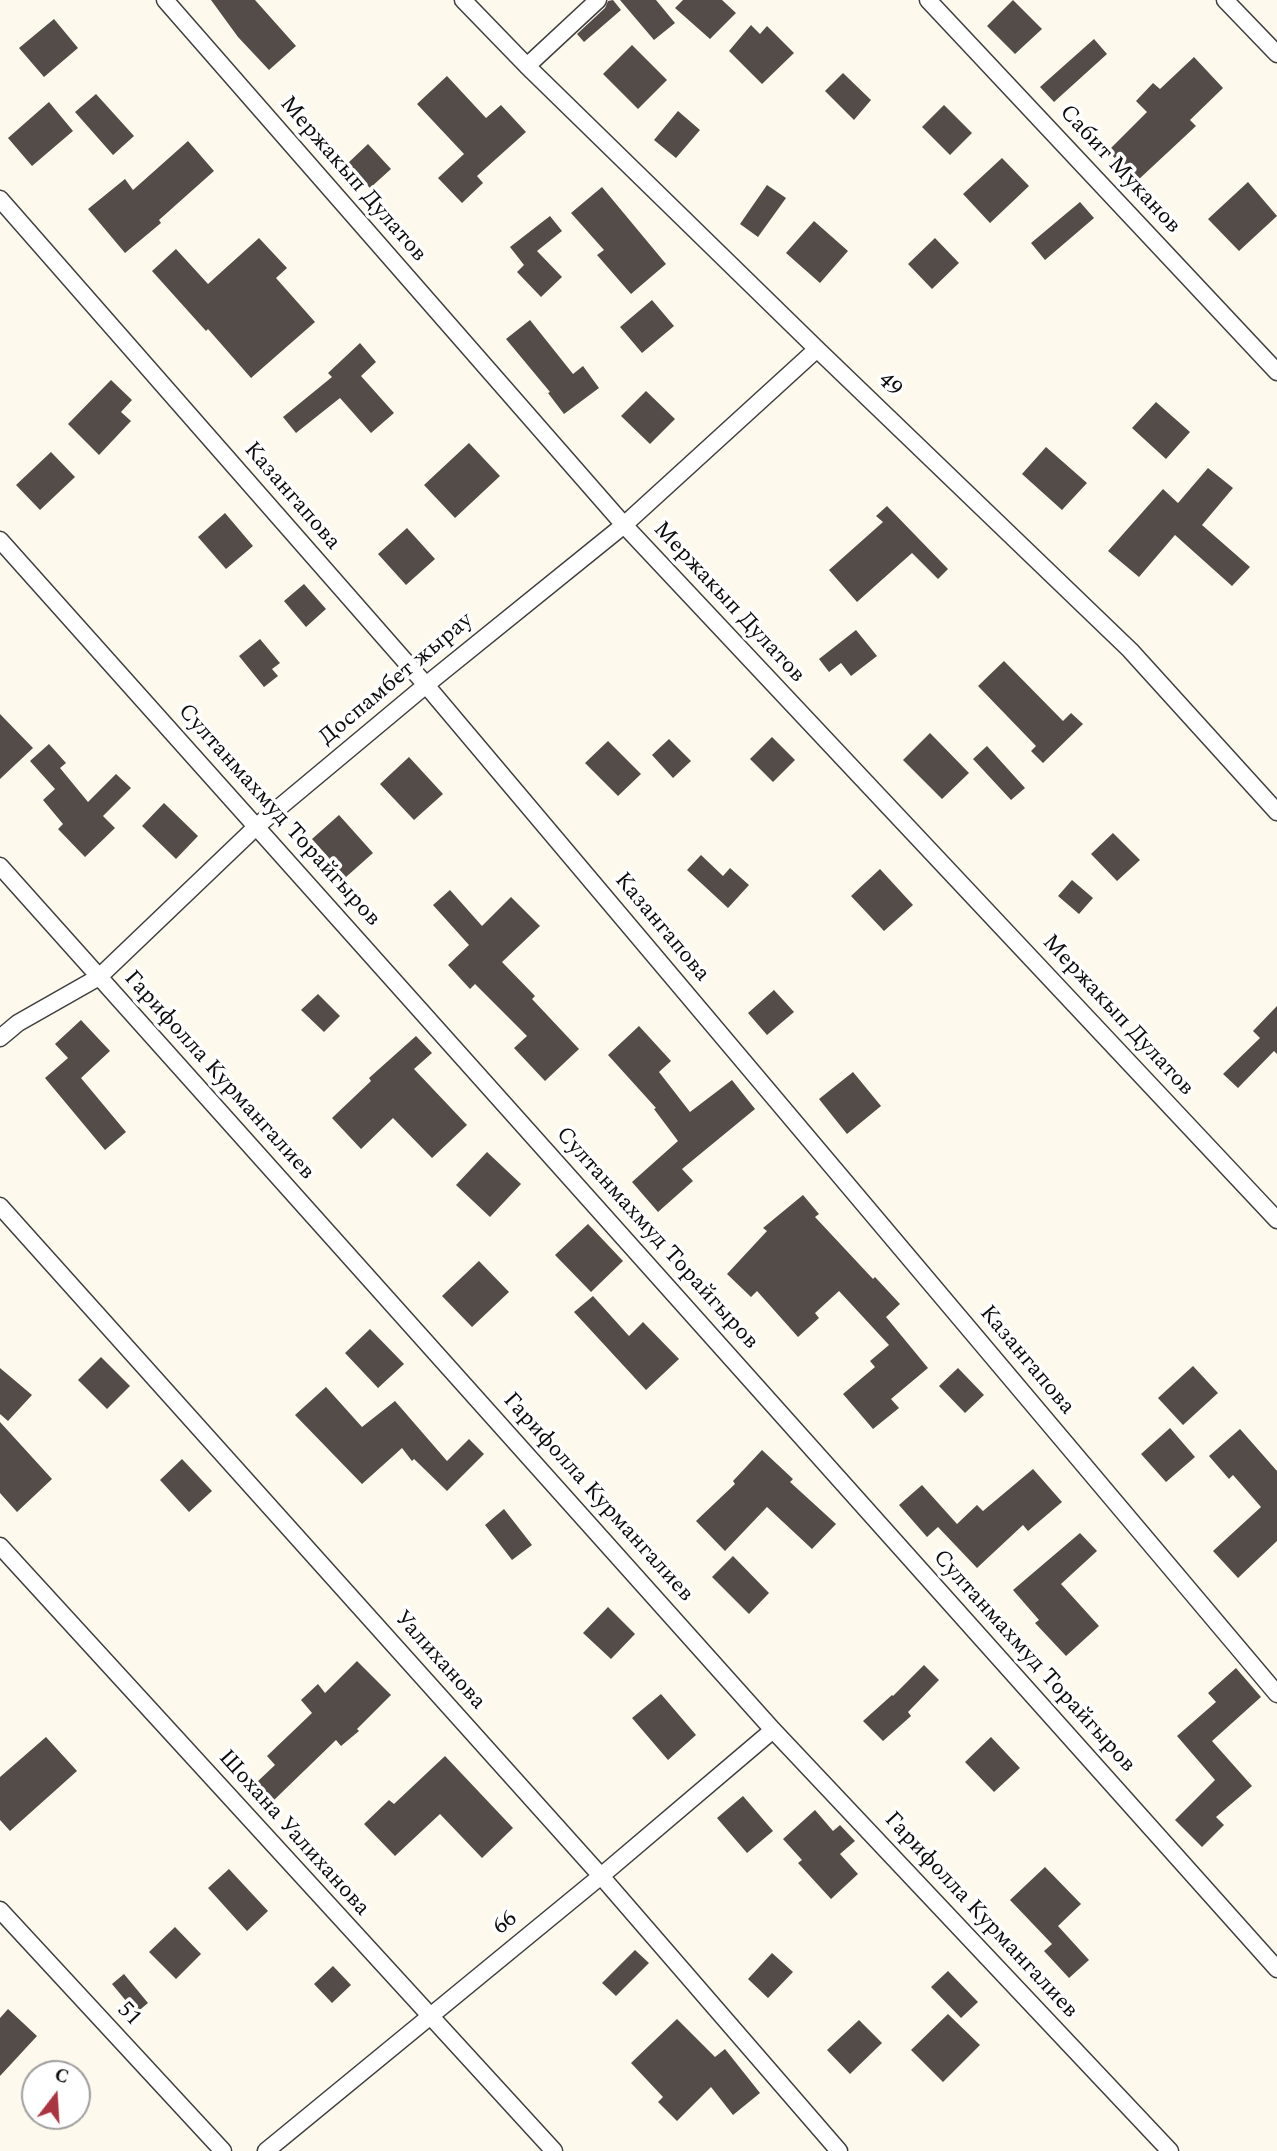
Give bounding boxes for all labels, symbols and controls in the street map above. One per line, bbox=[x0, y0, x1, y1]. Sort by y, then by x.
street label: Мержакып Дулатов bbox=[273, 92, 431, 268]
street label: Сабит Муканов bbox=[1052, 100, 1186, 240]
street label: 49 bbox=[871, 368, 907, 404]
street label: Казангапова bbox=[237, 437, 345, 557]
street label: Мержакып Дулатов bbox=[646, 517, 810, 689]
street label: Доспамбет жырау bbox=[315, 608, 479, 752]
street label: Султанмахмуд Торайгыров bbox=[171, 699, 385, 933]
street label: Казангапова bbox=[607, 868, 715, 988]
street label: Мержакып Дулатов bbox=[1035, 930, 1199, 1102]
street label: Гарифолла Курмангалиев bbox=[117, 966, 319, 1186]
street label: Султанмахмуд Торайгыров bbox=[549, 1122, 763, 1356]
street label: Казангапова bbox=[972, 1301, 1080, 1421]
street label: Гарифолла Курмангалиев bbox=[496, 1388, 698, 1608]
street label: Султанмахмуд Торайгыров bbox=[926, 1545, 1140, 1779]
street label: Уалиханова bbox=[387, 1606, 491, 1716]
street label: Шохана Уалиханова bbox=[211, 1745, 375, 1923]
street label: Гарифолла Курмангалиев bbox=[877, 1807, 1083, 2025]
street label: 66 bbox=[488, 1906, 524, 1942]
street label: 51 bbox=[110, 1997, 146, 2033]
north arrow bbox=[21, 2060, 91, 2130]
text: С bbox=[51, 2061, 72, 2092]

